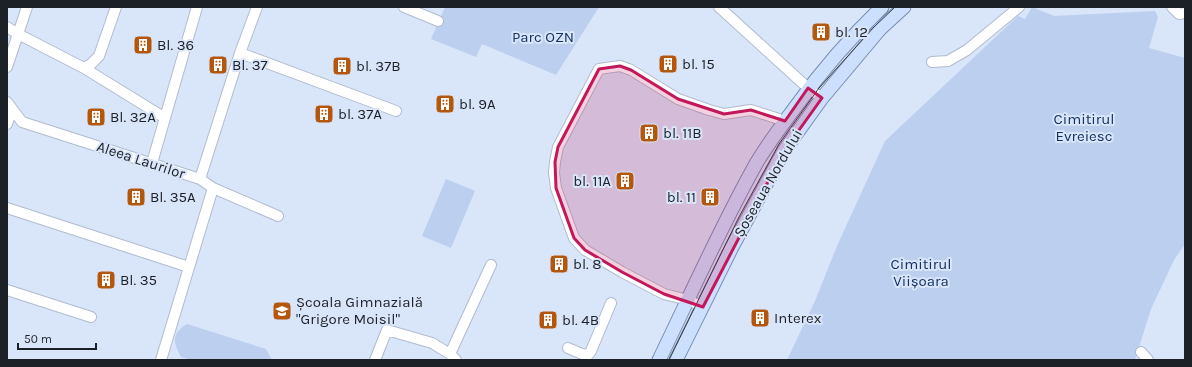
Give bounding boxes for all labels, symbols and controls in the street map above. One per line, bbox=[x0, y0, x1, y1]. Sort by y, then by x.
building icon: bl. 12 bbox=[810, 21, 832, 43]
place label: bl. 12 bbox=[835, 23, 868, 41]
park label: Parc OZN bbox=[512, 28, 574, 46]
building icon: Bl. 36 bbox=[132, 34, 154, 56]
place label: Bl. 36 bbox=[157, 36, 194, 54]
building icon: bl. 15 bbox=[657, 53, 679, 75]
building icon: Bl. 37 bbox=[207, 54, 229, 76]
building icon: bl. 37B bbox=[331, 55, 353, 77]
place label: bl. 15 bbox=[682, 55, 715, 73]
place label: Bl. 37 bbox=[232, 56, 268, 74]
place label: bl. 37B bbox=[356, 57, 401, 75]
building icon: bl. 9A bbox=[434, 93, 456, 115]
place label: bl. 9A bbox=[459, 95, 496, 113]
building icon: bl. 37A bbox=[313, 103, 335, 125]
place label: bl. 37A bbox=[338, 105, 382, 123]
building icon: Bl. 32A bbox=[85, 106, 107, 128]
place label: Bl. 32A bbox=[110, 108, 156, 126]
park label: Cimitirul Evreiesc bbox=[1054, 110, 1114, 145]
building icon: bl. 11B bbox=[638, 122, 660, 144]
place label: bl. 11B bbox=[663, 124, 702, 142]
street label: Șoseaua Nordului bbox=[730, 126, 806, 240]
street label: Aleea Laurilor bbox=[94, 137, 188, 183]
building icon: bl. 11A bbox=[614, 170, 636, 192]
place label: bl. 11A bbox=[573, 172, 611, 190]
building icon: Bl. 35A bbox=[125, 186, 147, 208]
building icon: bl. 11 bbox=[699, 186, 721, 208]
place label: Bl. 35A bbox=[150, 188, 196, 206]
place label: bl. 11 bbox=[667, 188, 696, 206]
building icon: bl. 8 bbox=[548, 253, 570, 275]
place label: bl. 8 bbox=[573, 255, 602, 273]
park label: Cimitirul Viișoara bbox=[891, 255, 951, 290]
building icon: Bl. 35 bbox=[95, 269, 117, 291]
place label: Bl. 35 bbox=[120, 271, 157, 289]
place label: Școala Gimnazială "Grigore Moisil" bbox=[296, 293, 423, 328]
school or university icon: Școala Gimnazială "Grigore Moisil" bbox=[271, 300, 293, 322]
building icon: Interex bbox=[749, 307, 771, 329]
building icon: bl. 4B bbox=[537, 309, 559, 331]
place label: Interex bbox=[774, 309, 822, 327]
place label: bl. 4B bbox=[562, 311, 599, 329]
scale bar bbox=[18, 325, 96, 351]
text: 50 m bbox=[24, 332, 52, 346]

